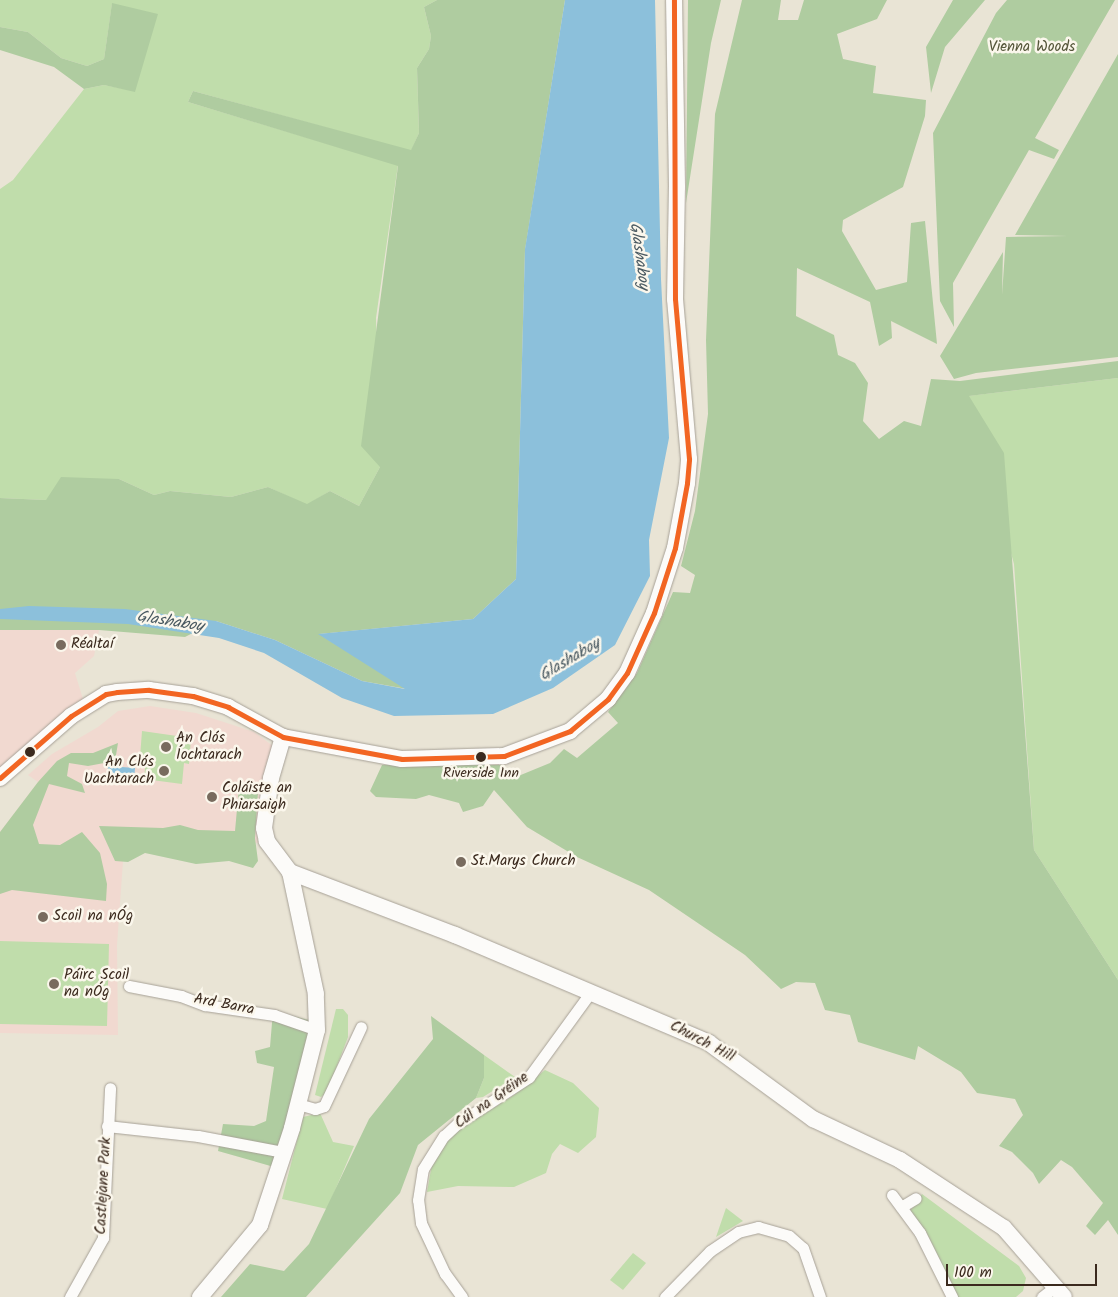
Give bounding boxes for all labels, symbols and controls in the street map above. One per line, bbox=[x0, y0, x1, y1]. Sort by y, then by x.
park label: Vienna Woods bbox=[989, 39, 1075, 57]
water label: Glashaboy bbox=[625, 221, 653, 291]
water label: Glashaboy bbox=[135, 607, 205, 637]
water label: Glashaboy bbox=[536, 634, 604, 686]
place label: Réaltaí bbox=[71, 636, 113, 654]
marker: Réaltaí bbox=[55, 639, 67, 651]
place label: An Clós Íochtarach bbox=[176, 729, 242, 764]
marker: An Clós Íochtarach bbox=[160, 741, 172, 753]
unlabelled marker bbox=[25, 747, 35, 757]
marker: Riverside Inn bbox=[476, 752, 486, 762]
place label: An Clós Uachtarach bbox=[84, 753, 154, 788]
marker: An Clós Uachtarach bbox=[158, 765, 170, 777]
place label: Riverside Inn bbox=[443, 765, 519, 781]
place label: Coláiste an Phiarsaigh bbox=[222, 779, 292, 814]
marker: Coláiste an Phiarsaigh bbox=[206, 791, 218, 803]
place label: St.Marys Church bbox=[471, 853, 576, 871]
marker: St.Marys Church bbox=[455, 856, 467, 868]
place label: Scoil na nÓg bbox=[53, 908, 133, 926]
marker: Scoil na nÓg bbox=[37, 911, 49, 923]
place label: Páirc Scoil na nÓg bbox=[64, 966, 129, 1001]
marker: Páirc Scoil na nÓg bbox=[48, 978, 60, 990]
street label: Ard Barra bbox=[192, 990, 256, 1020]
street label: Church Hill bbox=[666, 1017, 738, 1067]
street label: Cúl na Gréine bbox=[452, 1069, 532, 1133]
street label: Castlejane Park bbox=[92, 1137, 116, 1235]
scale bar bbox=[948, 1254, 1099, 1286]
text: 100 m bbox=[954, 1261, 992, 1285]

